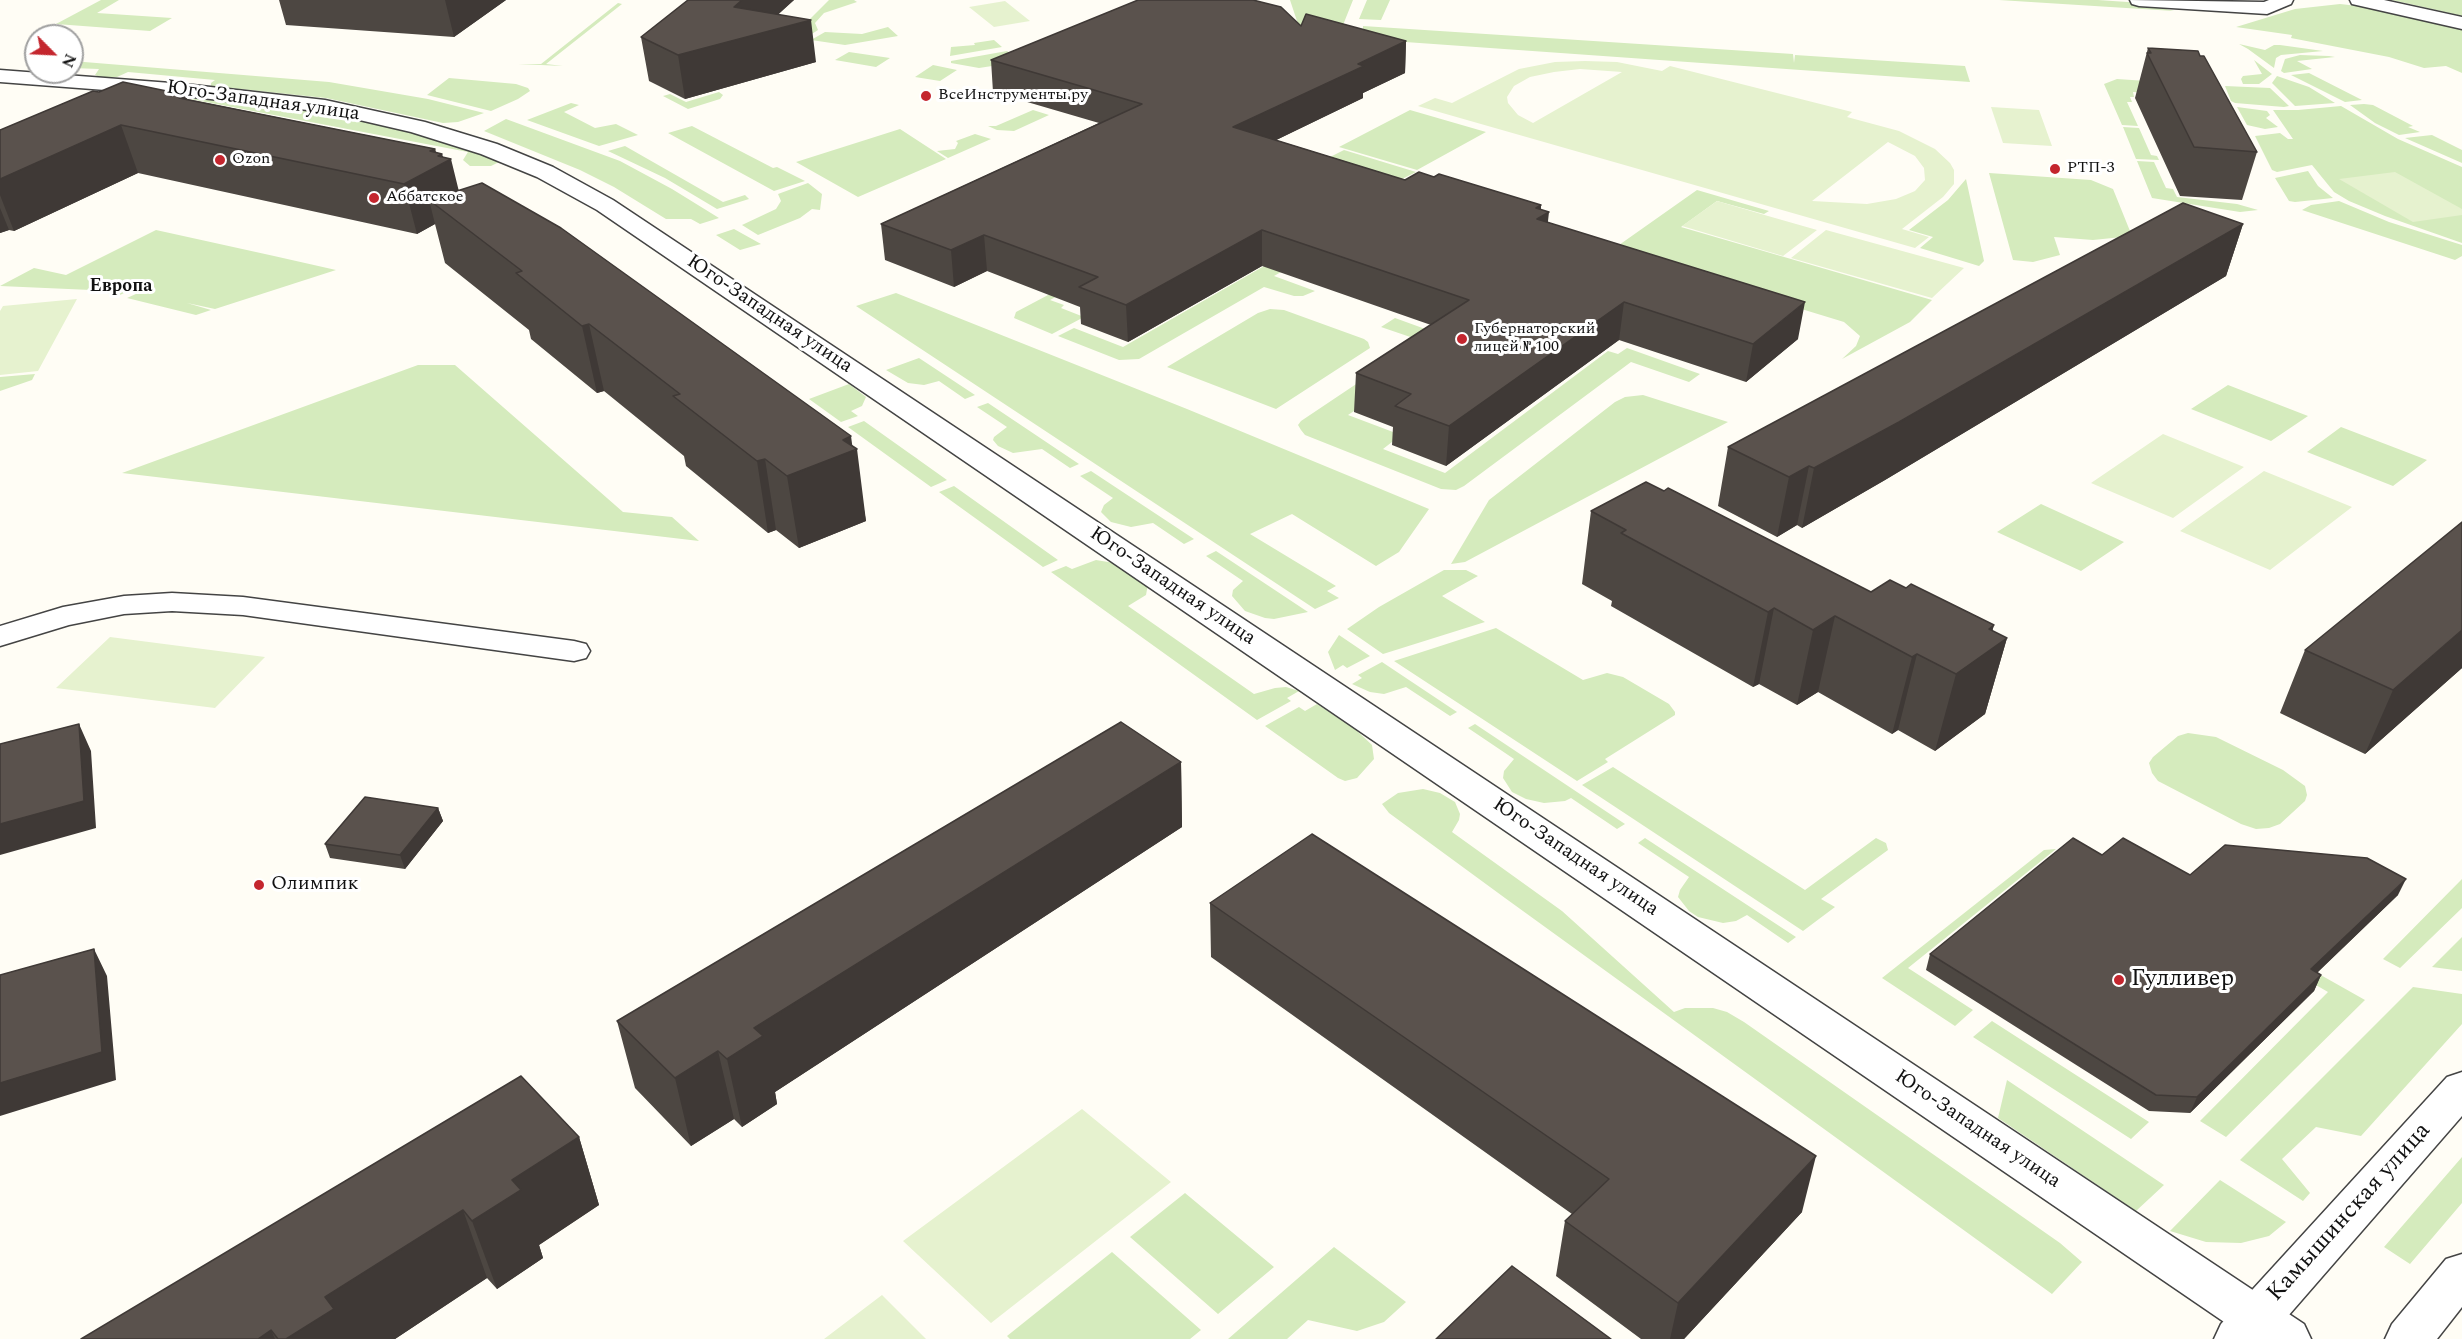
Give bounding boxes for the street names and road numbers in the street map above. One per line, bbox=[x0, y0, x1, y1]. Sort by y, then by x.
street label: Юго-Западная улица bbox=[165, 77, 361, 127]
street label: Юго-Западная улица bbox=[682, 251, 856, 379]
street label: Юго-Западная улица bbox=[1085, 523, 1259, 651]
street label: Юго-Западная улица bbox=[1488, 794, 1662, 922]
street label: Юго-Западная улица bbox=[1890, 1066, 2064, 1194]
street label: Камышинская улица bbox=[2262, 1118, 2438, 1308]

